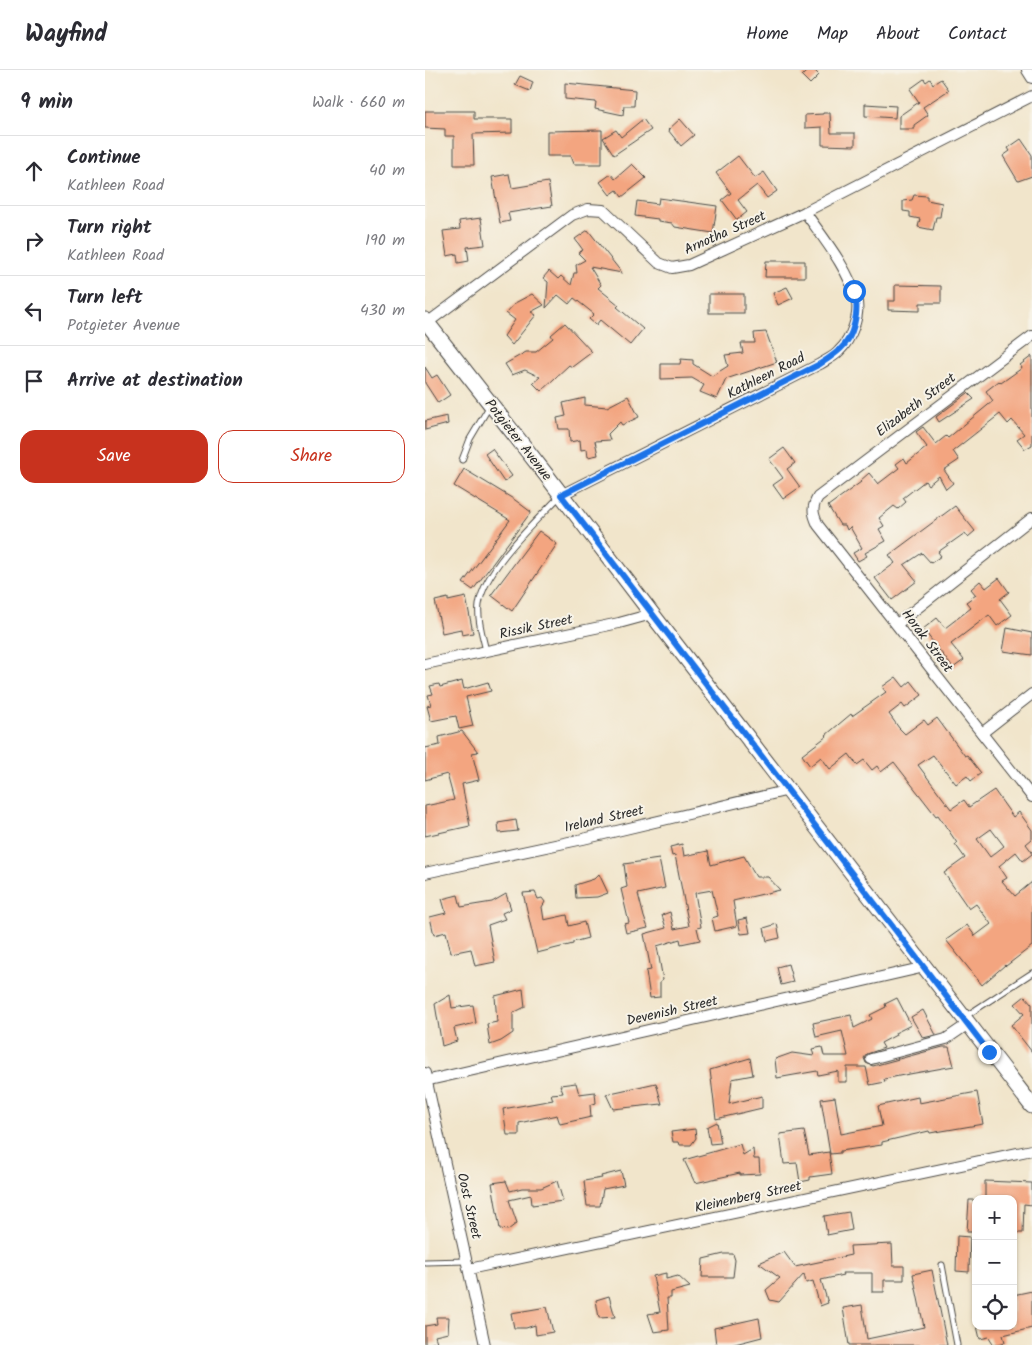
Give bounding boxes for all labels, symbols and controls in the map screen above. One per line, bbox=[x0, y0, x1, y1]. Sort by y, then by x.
text: Wayfind bbox=[25, 15, 107, 54]
text: Home bbox=[746, 20, 789, 49]
text: Map bbox=[817, 20, 848, 49]
text: About bbox=[876, 20, 920, 49]
text: Contact bbox=[948, 20, 1007, 49]
text: 9 min bbox=[20, 86, 73, 119]
text: Walk · 660 m bbox=[312, 90, 405, 115]
text: Continue bbox=[67, 143, 140, 173]
icon: ahead bbox=[20, 157, 48, 185]
text: 40 m bbox=[369, 158, 405, 183]
text: Kathleen Road bbox=[67, 173, 164, 198]
street label: Arnotha Street bbox=[681, 205, 770, 261]
text: Turn right bbox=[67, 213, 152, 243]
icon: right bbox=[20, 227, 48, 255]
text: 190 m bbox=[365, 228, 405, 253]
text: Kathleen Road bbox=[67, 243, 164, 268]
route start bbox=[843, 280, 866, 303]
text: Turn left bbox=[67, 283, 142, 313]
icon: left bbox=[20, 297, 48, 325]
text: 430 m bbox=[360, 298, 405, 323]
text: Potgieter Avenue bbox=[67, 313, 180, 338]
street label: Kathleen Road bbox=[723, 346, 810, 405]
text: Arrive at destination bbox=[67, 366, 243, 396]
icon: arrive bbox=[20, 367, 48, 395]
street label: Elizabeth Street bbox=[871, 367, 961, 442]
street label: Potgieter Avenue bbox=[479, 394, 558, 486]
button: Save bbox=[20, 430, 208, 483]
button: Share bbox=[218, 430, 405, 483]
street label: Horak Street bbox=[896, 605, 959, 678]
street label: Rissik Street bbox=[497, 608, 575, 645]
street label: Ireland Street bbox=[562, 799, 646, 839]
street label: Devenish Street bbox=[624, 990, 720, 1032]
route end bbox=[978, 1041, 1001, 1064]
street label: Oost Street bbox=[451, 1171, 487, 1242]
street label: Kleinenberg Street bbox=[693, 1175, 804, 1219]
map controls bbox=[972, 1195, 1017, 1330]
button: + bbox=[972, 1195, 1017, 1240]
button: − bbox=[972, 1240, 1017, 1285]
button: locate bbox=[972, 1285, 1017, 1330]

